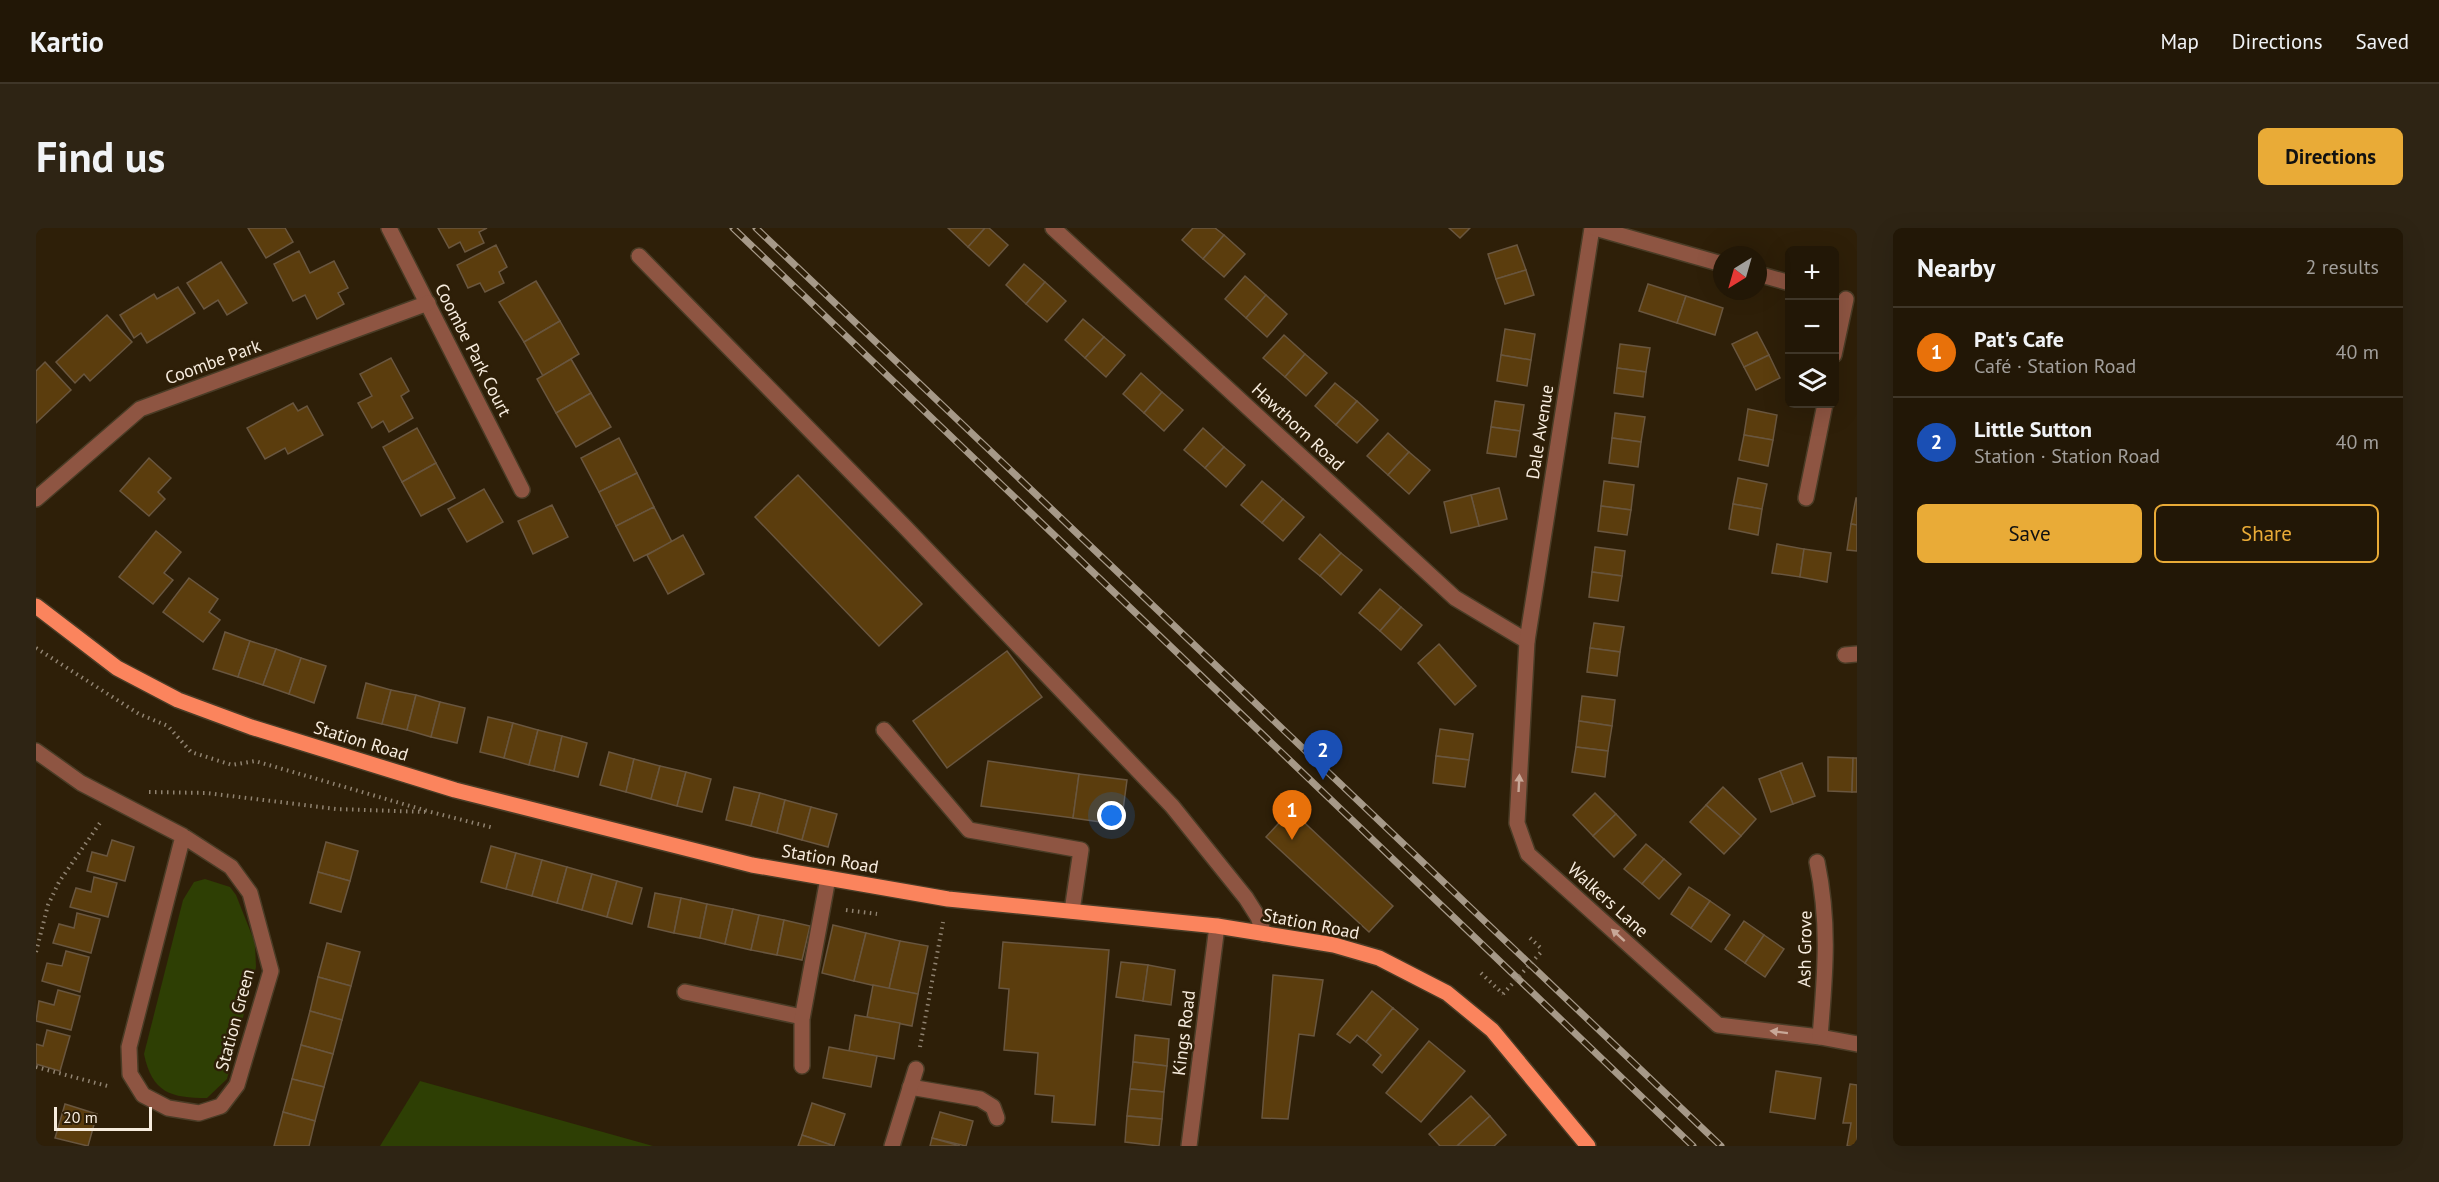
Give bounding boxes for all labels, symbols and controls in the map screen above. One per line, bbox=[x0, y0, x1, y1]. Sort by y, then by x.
text: Kartio bbox=[30, 23, 104, 60]
text: Map bbox=[2160, 28, 2199, 55]
text: Directions bbox=[2232, 28, 2323, 55]
text: Saved bbox=[2356, 28, 2409, 55]
button: Directions bbox=[2258, 128, 2403, 185]
text: Find us bbox=[36, 129, 165, 184]
north arrow bbox=[1713, 246, 1767, 300]
map controls bbox=[1785, 246, 1839, 408]
button: + bbox=[1785, 246, 1839, 300]
text: Nearby bbox=[1917, 251, 1995, 284]
text: 2 results bbox=[2306, 254, 2379, 280]
street label: Coombe Park Court bbox=[430, 279, 517, 420]
button: − bbox=[1785, 300, 1839, 354]
text: Pat's Cafe bbox=[1974, 325, 2064, 353]
street label: Coombe Park bbox=[162, 333, 264, 389]
text: 1 bbox=[1931, 339, 1942, 365]
text: 40 m bbox=[2336, 339, 2379, 365]
text: Café · Station Road bbox=[1974, 353, 2136, 379]
button: layers bbox=[1785, 354, 1839, 408]
street label: Hawthorn Road bbox=[1247, 378, 1350, 476]
street label: Dale Avenue bbox=[1521, 383, 1558, 481]
text: Little Sutton bbox=[1974, 415, 2092, 443]
text: 2 bbox=[1931, 429, 1942, 455]
text: 40 m bbox=[2336, 429, 2379, 455]
text: Station · Station Road bbox=[1974, 443, 2160, 469]
button: Save bbox=[1917, 504, 2142, 563]
button: Share bbox=[2154, 504, 2379, 563]
street label: Station Road bbox=[311, 715, 411, 766]
pin: 2 bbox=[1304, 730, 1342, 780]
one-way arrow bbox=[1514, 773, 1523, 792]
pin: 1 bbox=[1272, 790, 1312, 840]
your location bbox=[1097, 801, 1126, 830]
street label: Station Road bbox=[780, 839, 880, 878]
street label: Walkers Lane bbox=[1563, 857, 1654, 942]
street label: Station Road bbox=[1261, 903, 1361, 944]
street label: Ash Grove bbox=[1792, 910, 1817, 988]
one-way arrow bbox=[1611, 929, 1626, 942]
street label: Station Green bbox=[210, 966, 259, 1074]
street label: Kings Road bbox=[1167, 989, 1200, 1077]
one-way arrow bbox=[1769, 1027, 1788, 1037]
scale bar bbox=[54, 1104, 152, 1132]
text: 20 m bbox=[63, 1107, 98, 1127]

